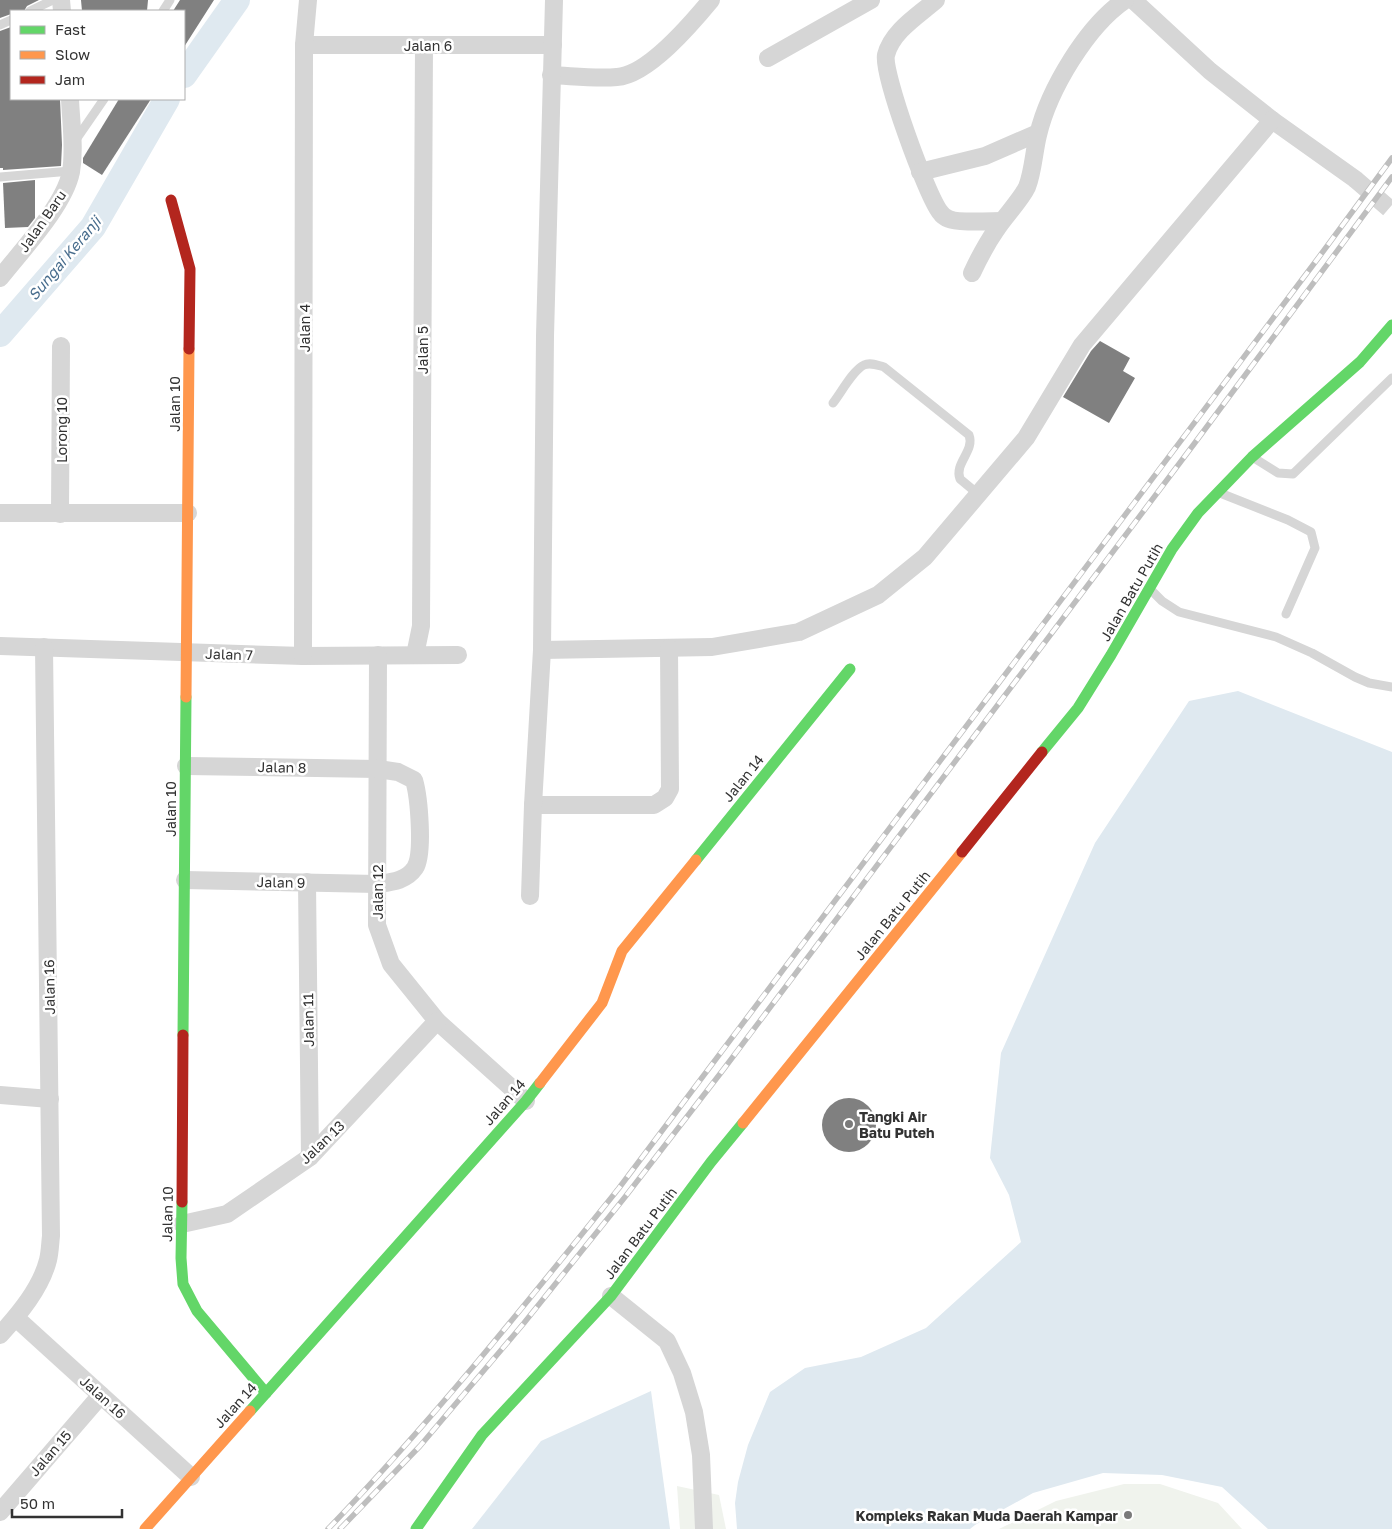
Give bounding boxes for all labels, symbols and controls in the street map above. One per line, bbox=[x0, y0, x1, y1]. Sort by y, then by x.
legend bbox=[10, 10, 185, 100]
text: Fast bbox=[55, 20, 86, 38]
street label: Jalan 6 bbox=[404, 37, 452, 54]
text: Slow bbox=[55, 45, 90, 63]
text: Jam bbox=[55, 70, 85, 88]
street label: Jalan Baru bbox=[15, 187, 69, 255]
water label: Sungai Keranji bbox=[24, 211, 106, 304]
street label: Jalan 4 bbox=[296, 304, 313, 352]
street label: Jalan 5 bbox=[414, 326, 431, 374]
street label: Jalan 10 bbox=[166, 376, 183, 432]
street label: Lorong 10 bbox=[53, 397, 70, 463]
street label: Jalan Batu Putih bbox=[1096, 540, 1166, 644]
street label: Jalan 7 bbox=[205, 645, 253, 663]
street label: Jalan 14 bbox=[719, 751, 767, 805]
street label: Jalan 8 bbox=[257, 758, 307, 776]
street label: Jalan 10 bbox=[162, 781, 179, 837]
street label: Jalan 12 bbox=[369, 864, 386, 920]
street label: Jalan Batu Putih bbox=[851, 867, 933, 963]
street label: Jalan 9 bbox=[257, 873, 305, 891]
street label: Jalan 16 bbox=[40, 959, 58, 1015]
street label: Jalan 11 bbox=[299, 993, 317, 1047]
street label: Jalan 14 bbox=[479, 1075, 529, 1129]
place label: Tangki Air Batu Puteh bbox=[859, 1108, 934, 1141]
street label: Jalan 13 bbox=[296, 1117, 348, 1167]
marker: Tangki Air Batu Puteh bbox=[843, 1118, 855, 1130]
street label: Jalan Batu Putih bbox=[600, 1184, 680, 1282]
street label: Jalan 10 bbox=[158, 1186, 176, 1242]
street label: Jalan 16 bbox=[77, 1372, 129, 1422]
street label: Jalan 14 bbox=[210, 1379, 260, 1431]
street label: Jalan 15 bbox=[26, 1427, 74, 1479]
scale bar bbox=[12, 1486, 122, 1518]
text: 50 m bbox=[20, 1494, 55, 1512]
place label: Kompleks Rakan Muda Daerah Kampar bbox=[856, 1507, 1119, 1524]
marker: Kompleks Rakan Muda Daerah Kampar bbox=[1122, 1509, 1134, 1521]

